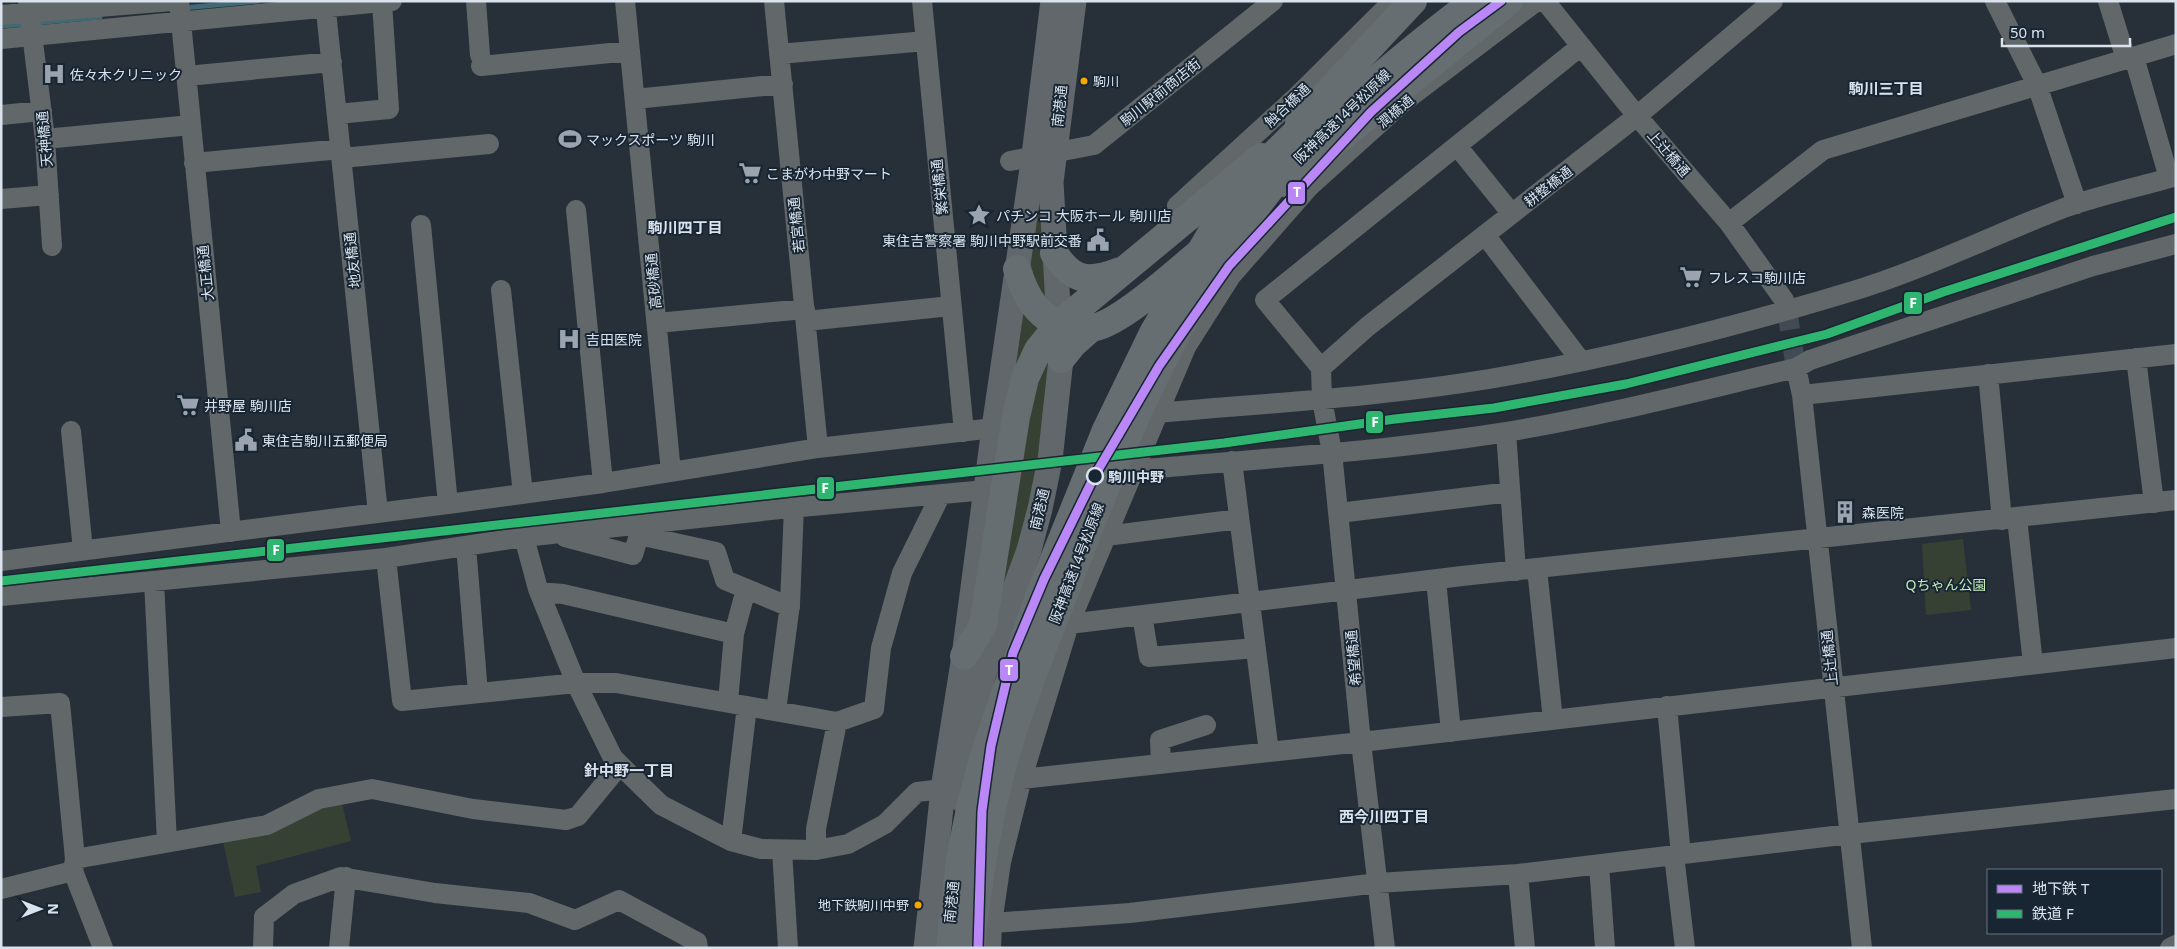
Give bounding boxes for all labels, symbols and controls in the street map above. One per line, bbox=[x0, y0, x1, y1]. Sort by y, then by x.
scale bar bbox=[2002, 15, 2130, 47]
text: 50 m bbox=[2010, 22, 2045, 42]
street label: 駒川駅前商店街 bbox=[1116, 54, 1204, 130]
hospital icon: 佐々木クリニック bbox=[41, 61, 67, 87]
place label: 佐々木クリニック bbox=[70, 65, 182, 84]
street label: 阪神高速14号松原線 bbox=[1289, 65, 1395, 167]
place label: 駒川 bbox=[1093, 72, 1119, 90]
marker: 駒川 bbox=[1079, 76, 1089, 86]
district label: 駒川三丁目 bbox=[1848, 78, 1924, 98]
street label: 触合橋通 bbox=[1260, 79, 1314, 131]
street label: 南港通 bbox=[1047, 84, 1071, 128]
street label: 潤橋通 bbox=[1373, 90, 1417, 132]
street label: 天神橋通 bbox=[32, 110, 56, 168]
sports icon: マックスポーツ 駒川 bbox=[557, 126, 583, 152]
street label: 上辻橋通 bbox=[1643, 126, 1695, 180]
place label: マックスポーツ 駒川 bbox=[586, 130, 715, 149]
street label: 繁栄橋通 bbox=[927, 158, 951, 216]
supermarket icon: こまがわ中野マート bbox=[737, 160, 763, 186]
street label: 耕整橋通 bbox=[1520, 161, 1576, 211]
place label: こまがわ中野マート bbox=[766, 164, 892, 183]
line badge: T bbox=[1287, 181, 1306, 205]
text: T bbox=[1293, 182, 1301, 201]
street label: 若宮橋通 bbox=[784, 196, 808, 254]
place icon: パチンコ 大阪ホール 駒川店 bbox=[966, 202, 992, 228]
place label: パチンコ 大阪ホール 駒川店 bbox=[996, 206, 1171, 225]
district label: 駒川四丁目 bbox=[647, 217, 723, 237]
public building icon: 東住吉警察署 駒川中野駅前交番 bbox=[1085, 227, 1111, 253]
street label: 地友橋通 bbox=[340, 231, 364, 289]
place label: 東住吉警察署 駒川中野駅前交番 bbox=[882, 231, 1082, 250]
street label: 大正橋通 bbox=[193, 244, 217, 302]
street label: 高砂橋通 bbox=[641, 252, 665, 310]
supermarket icon: フレスコ駒川店 bbox=[1678, 264, 1704, 290]
place label: フレスコ駒川店 bbox=[1708, 268, 1806, 287]
line badge: F bbox=[1903, 291, 1923, 315]
text: F bbox=[1909, 293, 1917, 312]
hospital icon: 吉田医院 bbox=[556, 326, 582, 352]
place label: 吉田医院 bbox=[586, 330, 642, 349]
supermarket icon: 井野屋 駒川店 bbox=[175, 392, 201, 418]
place label: 井野屋 駒川店 bbox=[204, 396, 292, 415]
line badge: F bbox=[1365, 410, 1384, 434]
text: F bbox=[1371, 412, 1379, 431]
public building icon: 東住吉駒川五郵便局 bbox=[233, 427, 259, 453]
place label: 東住吉駒川五郵便局 bbox=[262, 431, 388, 450]
marker: 駒川中野 bbox=[1086, 467, 1104, 485]
place label: 駒川中野 bbox=[1108, 467, 1164, 486]
line badge: F bbox=[816, 476, 835, 500]
text: F bbox=[821, 478, 829, 497]
street label: 南港通 bbox=[1025, 486, 1053, 532]
building icon: 森医院 bbox=[1832, 499, 1858, 525]
street label: 阪神高速14号松原線 bbox=[1044, 500, 1108, 626]
place label: 森医院 bbox=[1862, 503, 1904, 522]
line badge: F bbox=[266, 538, 285, 562]
text: F bbox=[272, 540, 280, 559]
park label: Qちゃん公園 bbox=[1906, 575, 1986, 594]
street label: 希望橋通 bbox=[1341, 629, 1365, 687]
street label: 上辻橋通 bbox=[1817, 629, 1841, 687]
line badge: T bbox=[999, 658, 1019, 682]
text: T bbox=[1005, 660, 1013, 679]
district label: 針中野一丁目 bbox=[584, 760, 674, 780]
district label: 西今川四丁目 bbox=[1339, 806, 1429, 826]
legend bbox=[1987, 869, 2162, 934]
text: 地下鉄 T bbox=[2032, 878, 2090, 898]
street label: 南港通 bbox=[939, 880, 963, 924]
north arrow bbox=[15, 884, 65, 934]
place label: 地下鉄駒川中野 bbox=[818, 896, 909, 914]
marker: 地下鉄駒川中野 bbox=[913, 900, 923, 910]
text: N bbox=[44, 903, 63, 915]
text: 鉄道 F bbox=[2032, 903, 2074, 923]

